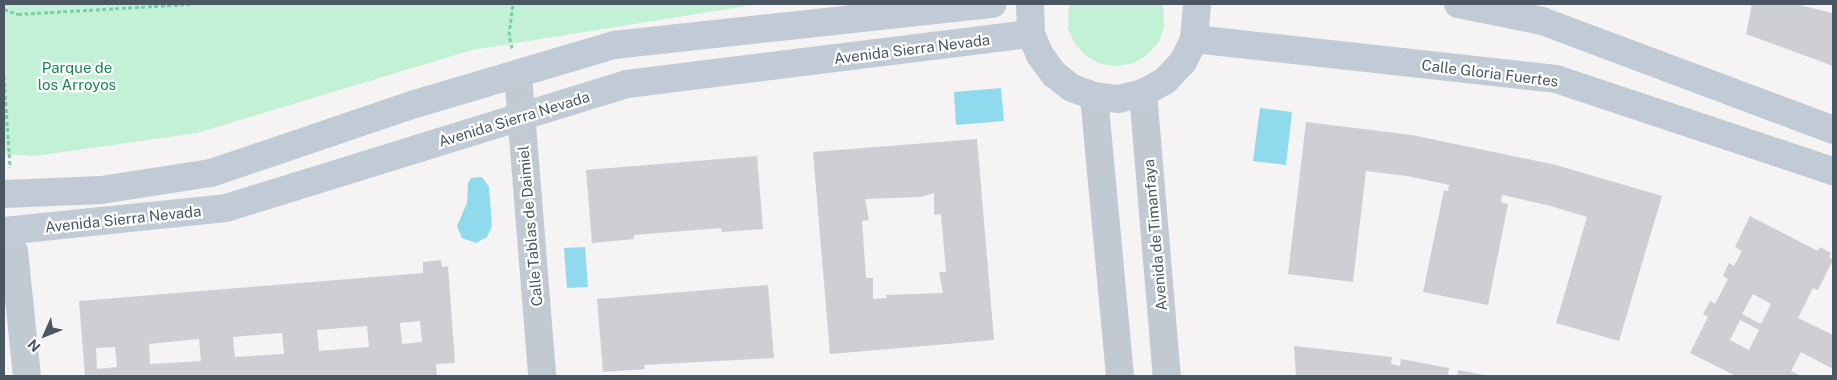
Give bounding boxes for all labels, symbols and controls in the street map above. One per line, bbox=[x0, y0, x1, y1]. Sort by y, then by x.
street label: Avenida Sierra Nevada bbox=[833, 30, 991, 68]
street label: Calle Gloria Fuertes bbox=[1421, 56, 1559, 90]
park label: Parque de los Arroyos bbox=[38, 58, 116, 93]
street label: Avenida Sierra Nevada bbox=[436, 87, 592, 151]
street label: Calle Tablas de Daimiel bbox=[514, 145, 546, 307]
street label: Avenida de Timanfaya bbox=[1139, 158, 1171, 312]
street label: Avenida Sierra Nevada bbox=[44, 202, 202, 236]
north arrow bbox=[20, 310, 70, 360]
text: N bbox=[25, 336, 44, 355]

